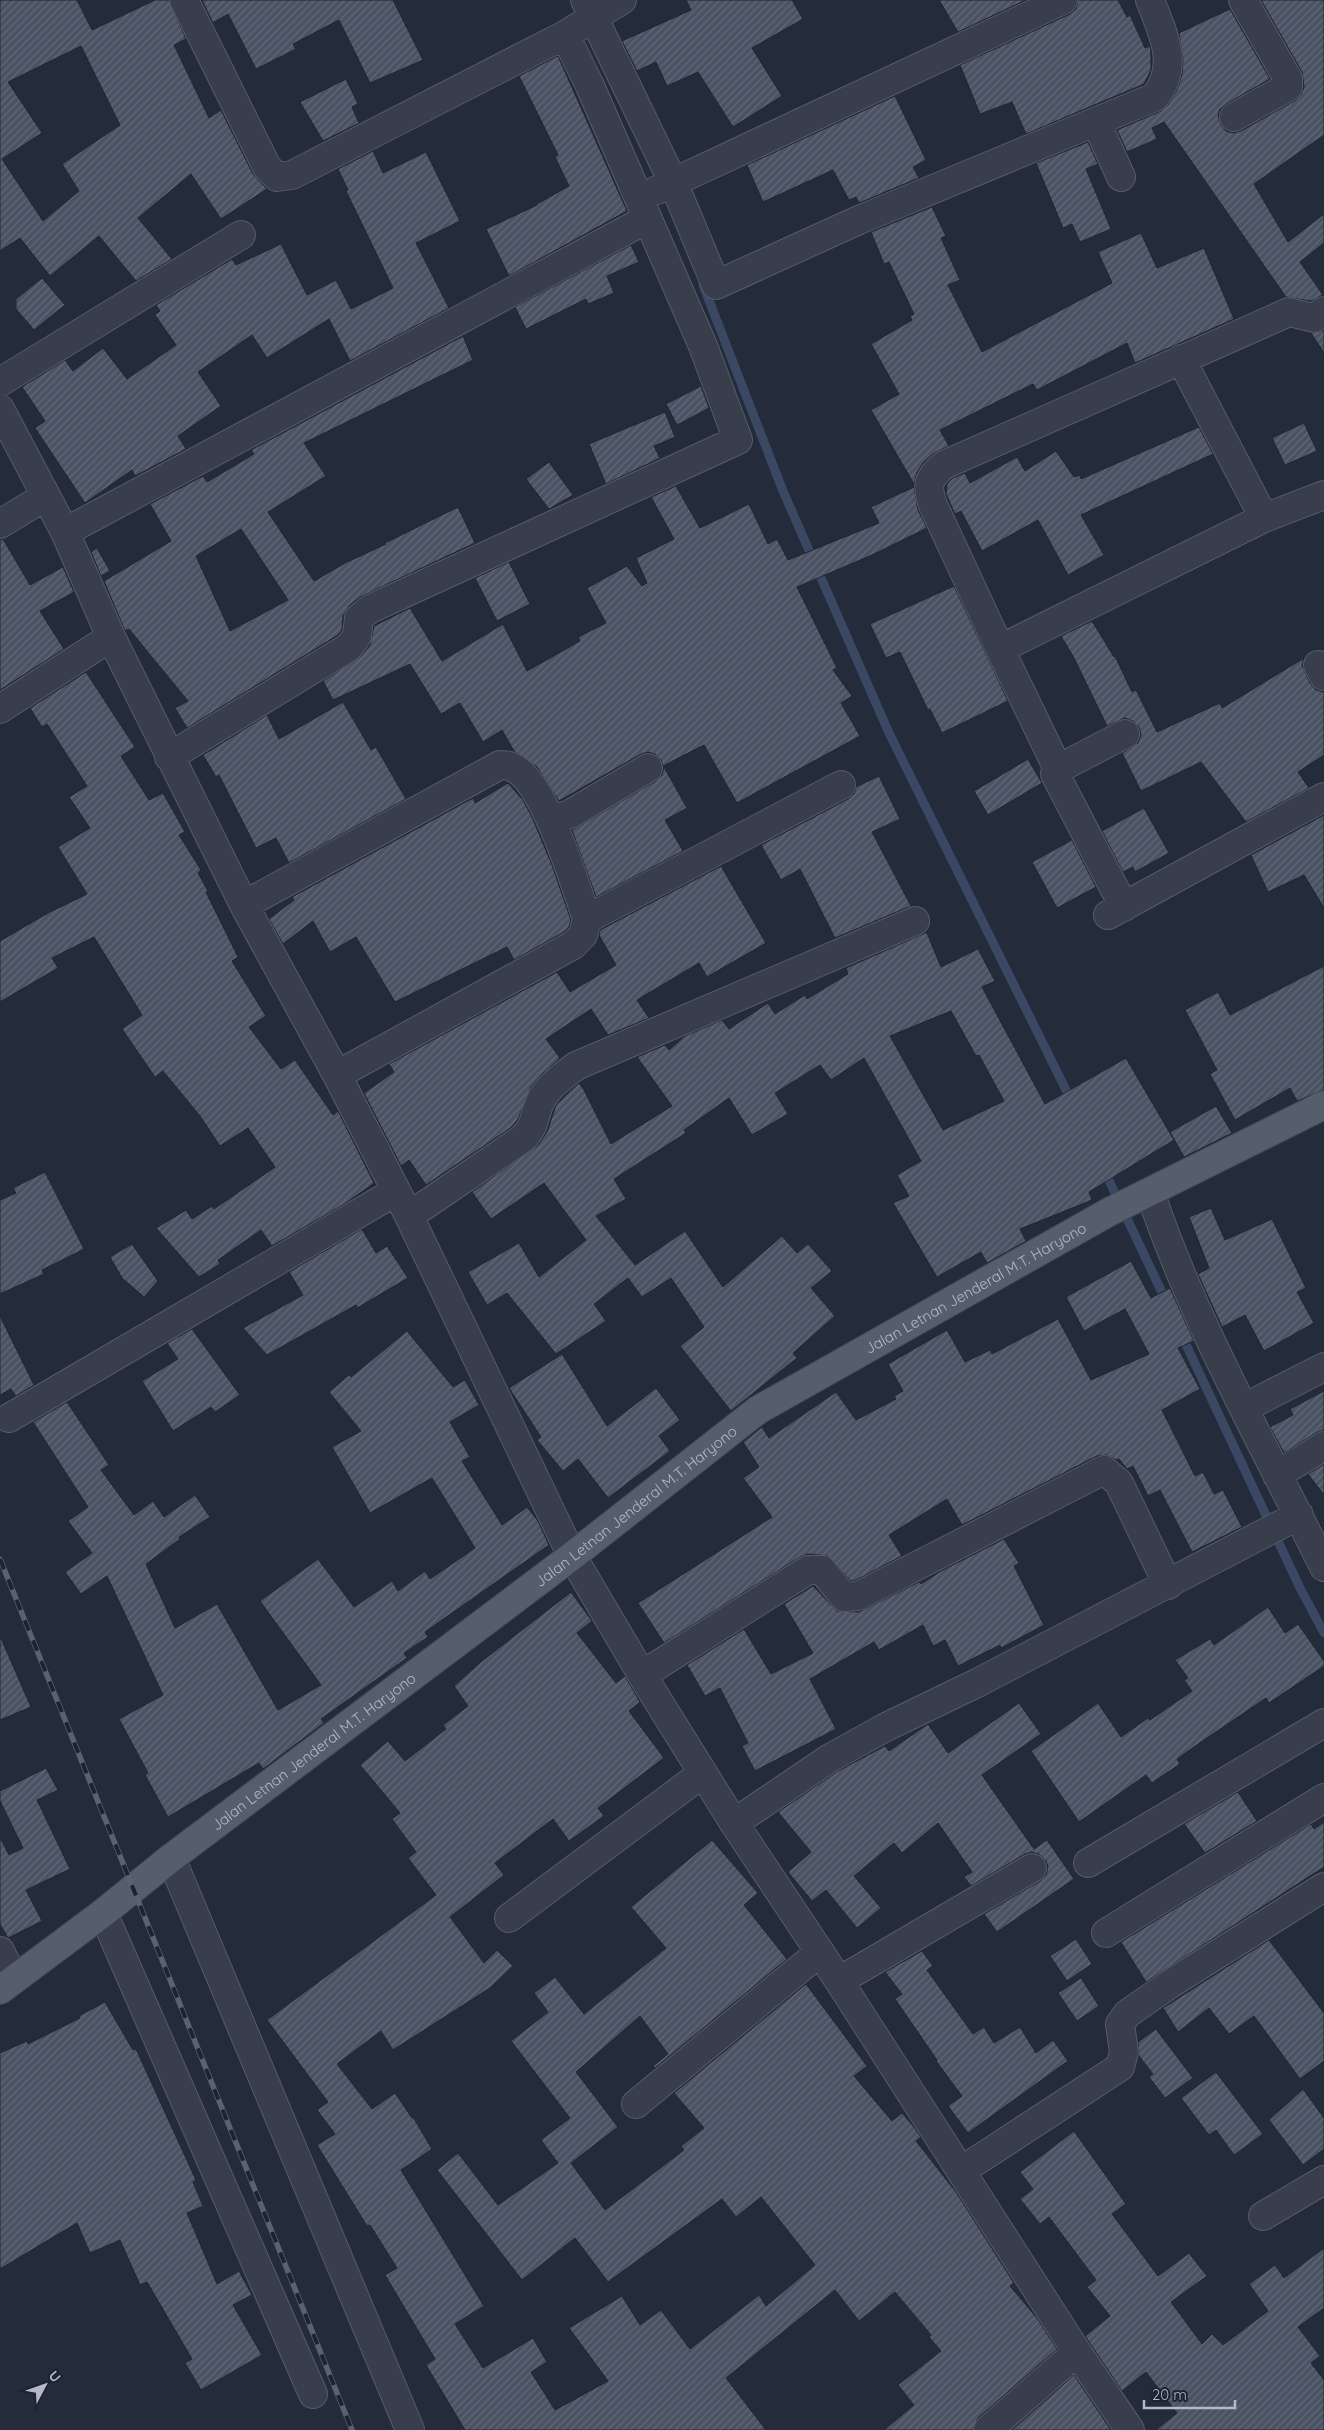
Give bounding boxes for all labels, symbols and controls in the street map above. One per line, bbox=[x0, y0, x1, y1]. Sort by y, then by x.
street label: Jalan Letnan Jenderal M.T. Haryono bbox=[861, 1217, 1089, 1357]
street label: Jalan Letnan Jenderal M.T. Haryono bbox=[531, 1421, 740, 1590]
street label: Jalan Letnan Jenderal M.T. Haryono bbox=[207, 1668, 419, 1834]
north arrow bbox=[20, 2360, 70, 2410]
text: U bbox=[45, 2367, 65, 2386]
scale bar bbox=[1144, 2378, 1235, 2410]
text: 20 m bbox=[1152, 2385, 1187, 2404]

